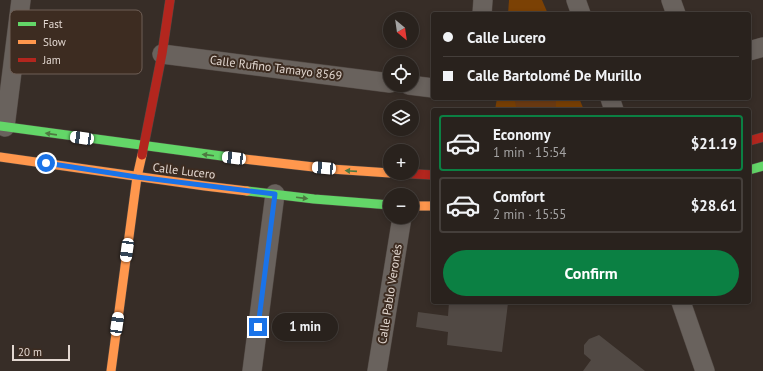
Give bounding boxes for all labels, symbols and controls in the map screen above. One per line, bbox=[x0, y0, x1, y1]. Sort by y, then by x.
legend bbox=[10, 10, 142, 74]
north arrow bbox=[383, 12, 419, 48]
map controls bbox=[383, 12, 419, 224]
text: Fast bbox=[43, 17, 63, 31]
text: Calle Lucero bbox=[467, 28, 546, 47]
text: Slow bbox=[43, 35, 66, 49]
street label: Calle Rufino Tamayo 8569 bbox=[209, 52, 343, 83]
text: Jam bbox=[42, 53, 61, 67]
button: locate bbox=[383, 56, 419, 92]
text: Calle Bartolomé De Murillo bbox=[467, 66, 641, 85]
button: layers bbox=[383, 100, 419, 136]
icon: car bbox=[445, 125, 481, 161]
text: Economy bbox=[493, 125, 551, 144]
car bbox=[69, 130, 95, 146]
one-way arrow bbox=[45, 131, 57, 137]
text: $21.19 bbox=[691, 134, 737, 153]
button: + bbox=[383, 144, 419, 180]
text: 1 min · 15:54 bbox=[493, 144, 566, 161]
car bbox=[221, 151, 247, 165]
one-way arrow bbox=[202, 152, 214, 158]
route start bbox=[37, 154, 55, 172]
street label: Calle Lucero bbox=[152, 159, 216, 182]
car bbox=[312, 161, 336, 175]
one-way arrow bbox=[345, 167, 357, 174]
icon: car bbox=[445, 187, 481, 223]
text: Comfort bbox=[493, 187, 545, 206]
button: − bbox=[383, 188, 419, 224]
one-way arrow bbox=[296, 194, 308, 201]
text: $28.61 bbox=[691, 196, 737, 215]
text: 2 min · 15:55 bbox=[493, 206, 566, 223]
car bbox=[119, 237, 135, 263]
street label: Calle Pablo Veronés bbox=[374, 243, 405, 345]
button: Confirm bbox=[443, 250, 739, 296]
car bbox=[109, 311, 125, 337]
callout: 1 min bbox=[272, 313, 338, 341]
route end bbox=[249, 318, 267, 336]
text: 1 min bbox=[289, 318, 321, 335]
scale bar bbox=[12, 343, 70, 362]
text: 20 m bbox=[18, 345, 42, 359]

